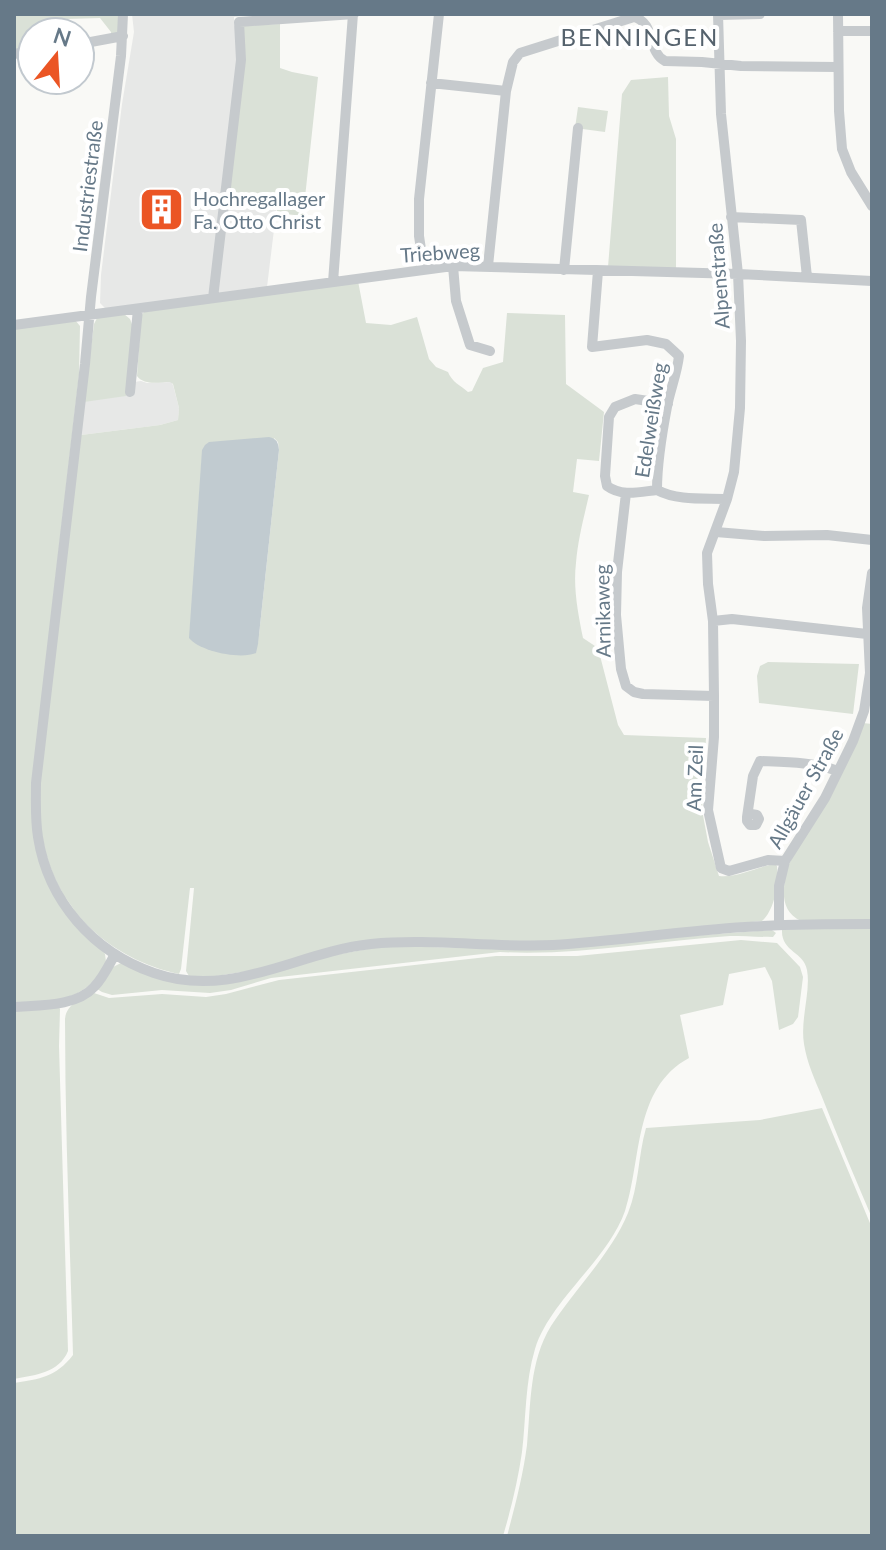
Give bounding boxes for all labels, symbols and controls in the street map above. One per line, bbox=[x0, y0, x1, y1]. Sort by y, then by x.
north arrow bbox=[16, 16, 96, 96]
text: N bbox=[50, 21, 75, 52]
district label: BENNINGEN bbox=[561, 22, 719, 51]
street label: Industriestraße bbox=[67, 119, 107, 253]
building icon: Hochregallager Fa. Otto Christ bbox=[138, 185, 186, 233]
place label: Hochregallager Fa. Otto Christ bbox=[193, 186, 326, 233]
street label: Alpenstraße bbox=[702, 222, 734, 330]
street label: Triebweg bbox=[399, 237, 481, 267]
street label: Edelweißweg bbox=[629, 361, 671, 479]
street label: Arnikaweg bbox=[589, 564, 615, 658]
street label: Allgäuer Straße bbox=[762, 724, 848, 852]
street label: Am Zeil bbox=[681, 744, 707, 812]

